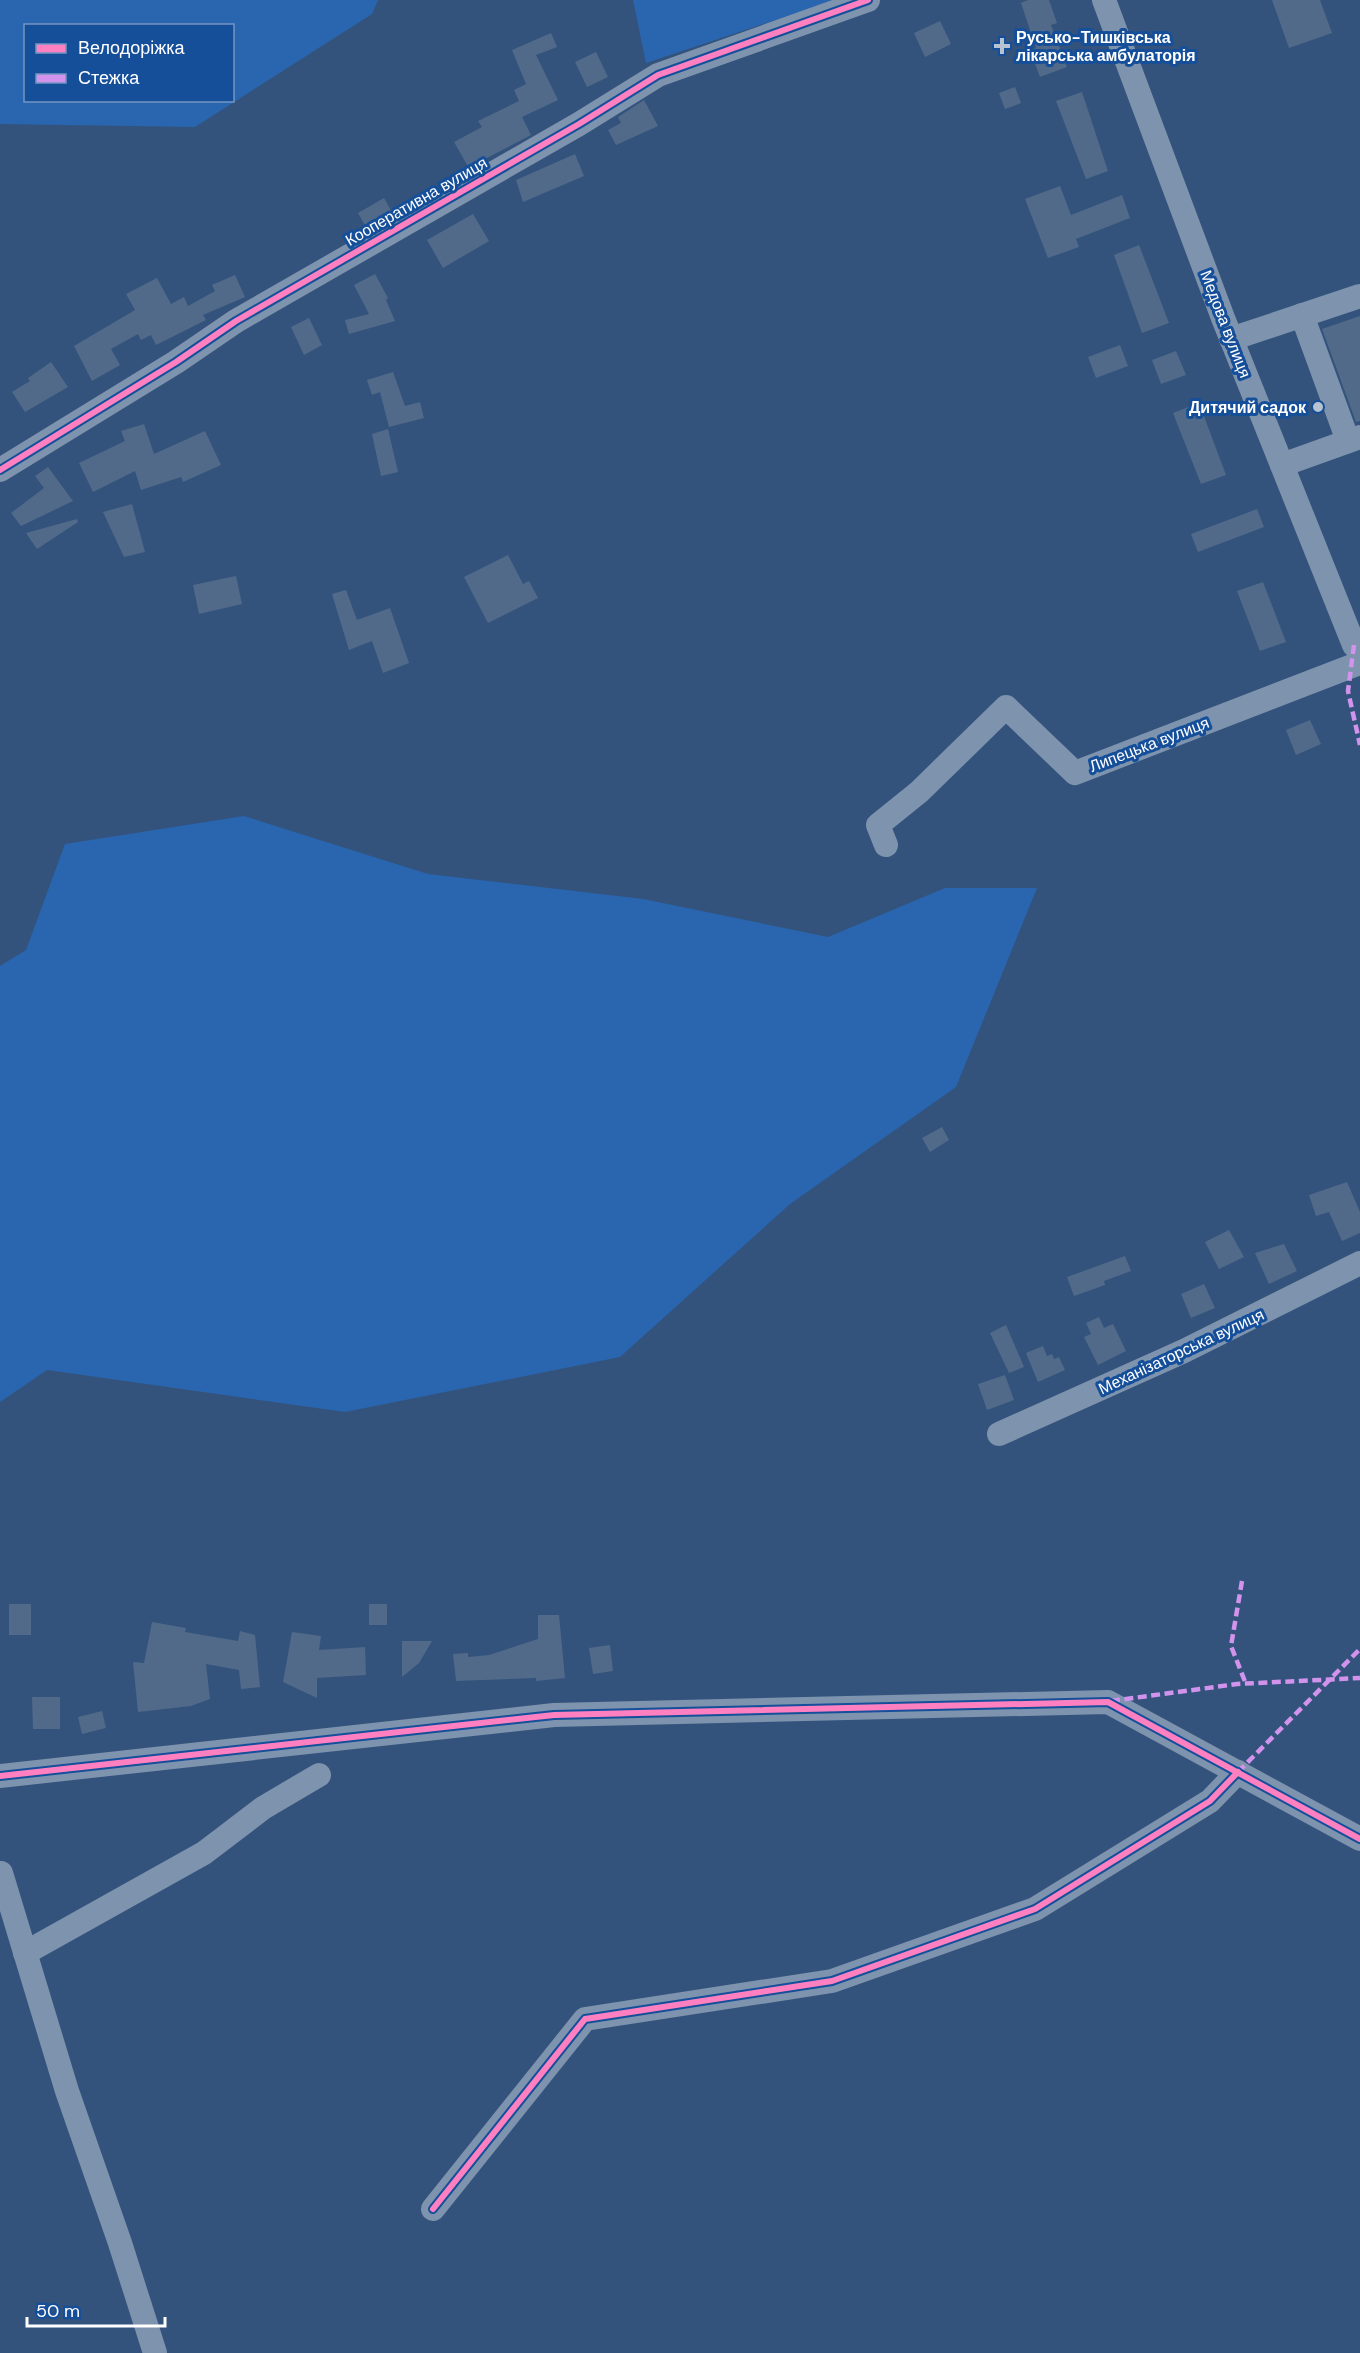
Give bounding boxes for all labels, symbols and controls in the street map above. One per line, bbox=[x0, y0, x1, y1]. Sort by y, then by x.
legend bbox=[24, 24, 234, 102]
place label: Русько-Тишківська лікарська амбулаторія bbox=[1016, 27, 1196, 66]
text: Велодоріжка bbox=[78, 36, 186, 60]
marker: Русько-Тишківська лікарська амбулаторія bbox=[993, 37, 1011, 55]
text: Стежка bbox=[78, 66, 140, 90]
street label: Кооперативна вулиця bbox=[341, 152, 491, 251]
street label: Медова вулиця bbox=[1195, 267, 1256, 381]
place label: Дитячий садок bbox=[1189, 397, 1307, 418]
marker: Дитячий садок bbox=[1311, 400, 1325, 414]
street label: Липецька вулиця bbox=[1086, 712, 1212, 777]
street label: Механізаторська вулиця bbox=[1095, 1304, 1268, 1399]
scale bar bbox=[27, 2290, 165, 2328]
text: 50 m bbox=[36, 2299, 80, 2323]

